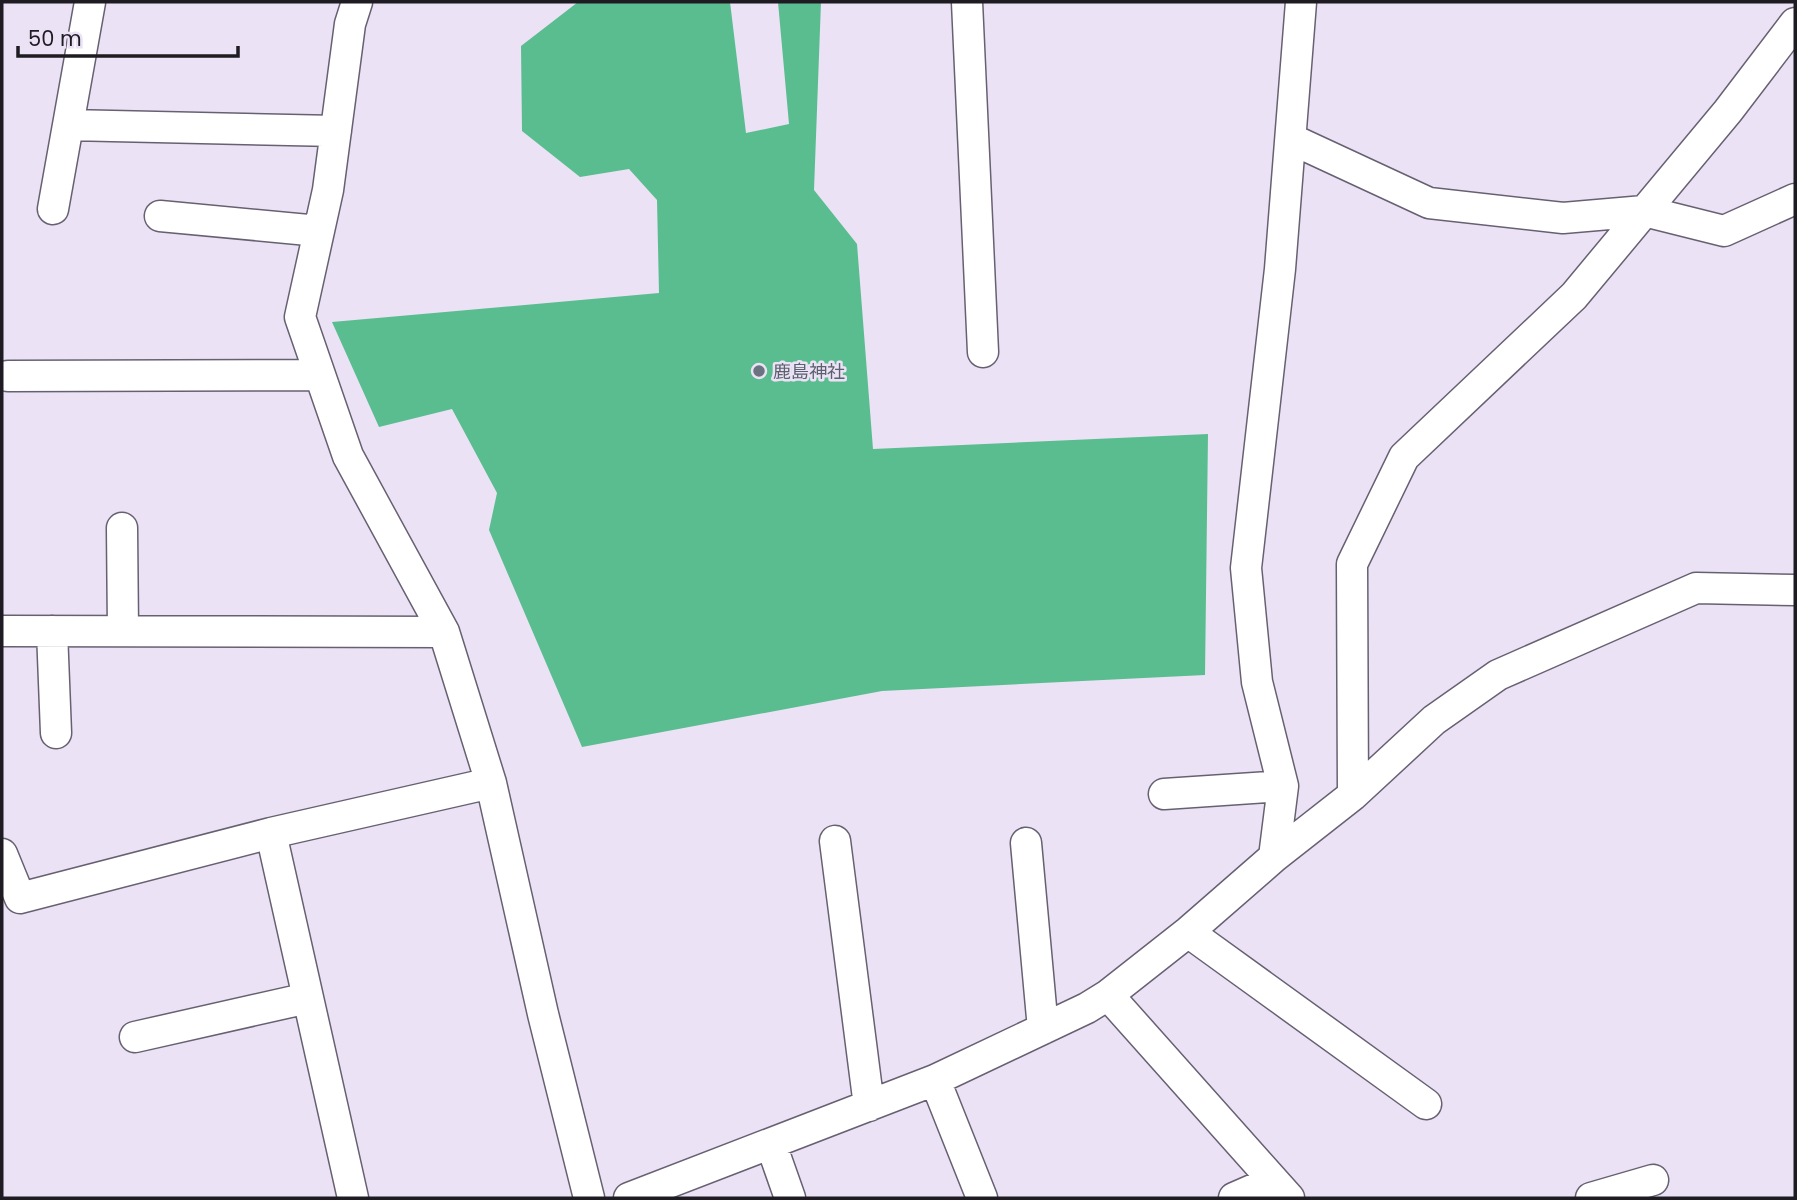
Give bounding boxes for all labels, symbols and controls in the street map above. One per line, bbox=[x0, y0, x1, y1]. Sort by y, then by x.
scale bar bbox=[18, 14, 238, 58]
text: 50 m bbox=[28, 24, 82, 53]
place label: 鹿島神社 bbox=[773, 359, 845, 384]
marker: 鹿島神社 bbox=[751, 363, 767, 379]

